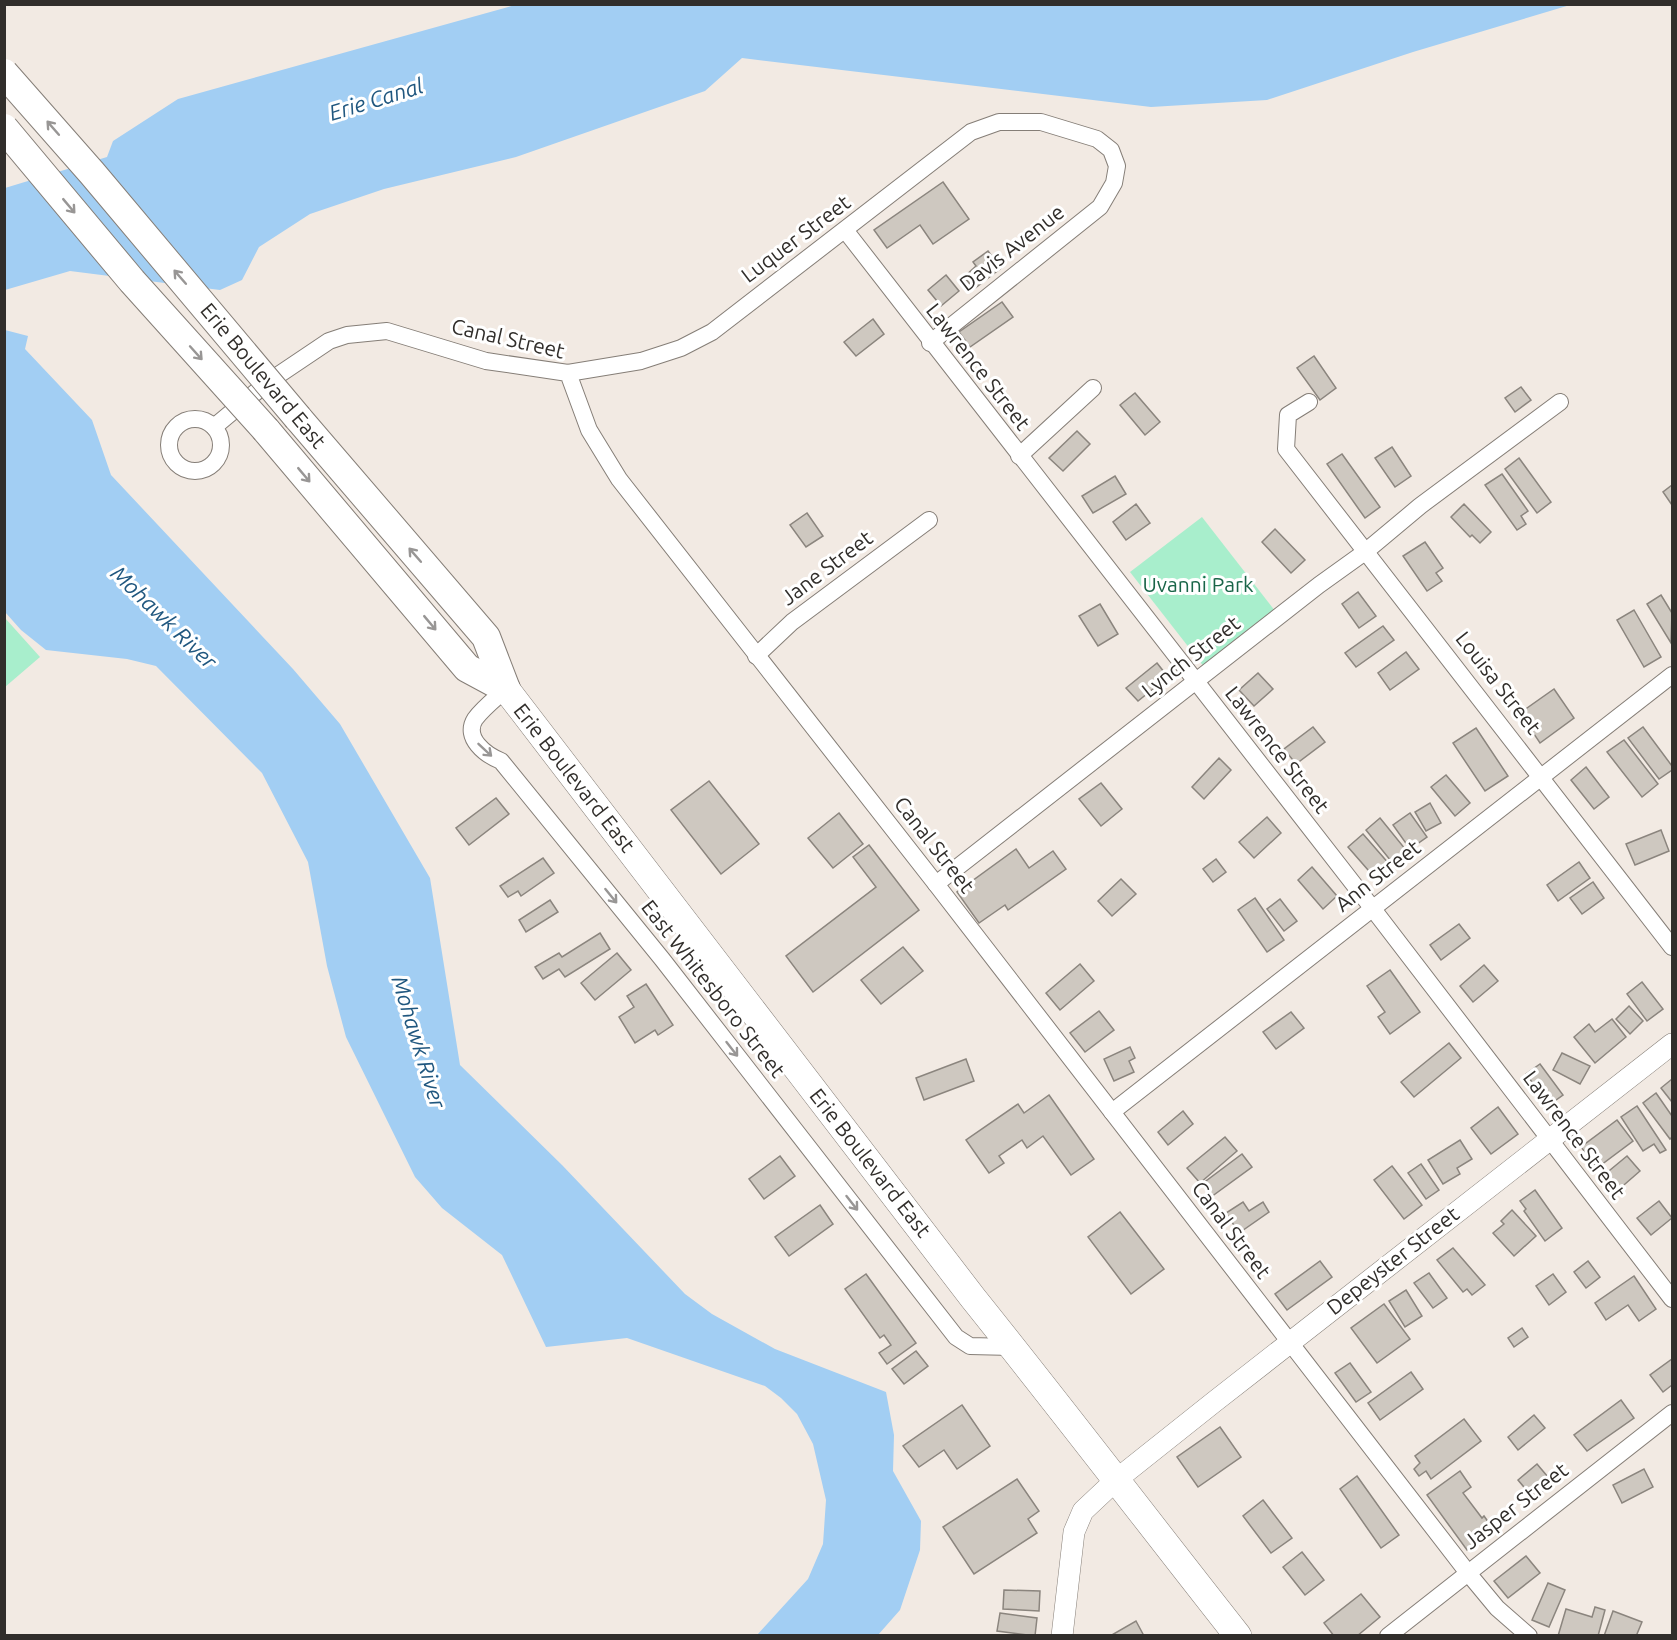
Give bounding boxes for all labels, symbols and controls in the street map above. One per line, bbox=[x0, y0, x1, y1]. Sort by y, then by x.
water label: Erie Canal bbox=[326, 72, 426, 125]
one-way arrow bbox=[46, 121, 60, 136]
street label: Luquer Street bbox=[736, 190, 855, 287]
one-way arrow bbox=[62, 198, 75, 214]
street label: Davis Avenue bbox=[954, 199, 1068, 295]
one-way arrow bbox=[173, 269, 186, 285]
street label: Erie Boulevard East bbox=[196, 298, 331, 453]
street label: Lawrence Street bbox=[922, 298, 1036, 434]
street label: Canal Street bbox=[449, 313, 567, 363]
one-way arrow bbox=[189, 346, 203, 361]
one-way arrow bbox=[297, 467, 311, 482]
street label: Jane Street bbox=[776, 525, 877, 609]
one-way arrow bbox=[408, 548, 422, 563]
water label: Mohawk River bbox=[106, 560, 223, 674]
park label: Uvanni Park bbox=[1143, 572, 1254, 596]
street label: Lynch Street bbox=[1137, 611, 1244, 702]
one-way arrow bbox=[424, 615, 437, 631]
street label: Louisa Street bbox=[1451, 626, 1546, 738]
street label: Lawrence Street bbox=[1221, 681, 1335, 817]
street label: Erie Boulevard East bbox=[509, 698, 640, 856]
one-way arrow bbox=[477, 743, 492, 757]
street label: Canal Street bbox=[890, 792, 980, 897]
street label: Ann Street bbox=[1330, 835, 1425, 916]
one-way arrow bbox=[605, 888, 618, 904]
street label: East Whitesboro Street bbox=[637, 895, 790, 1082]
water label: Mohawk River bbox=[387, 973, 452, 1112]
one-way arrow bbox=[726, 1041, 739, 1057]
street label: Lawrence Street bbox=[1519, 1066, 1631, 1203]
street label: Erie Boulevard East bbox=[805, 1083, 936, 1241]
street label: Canal Street bbox=[1187, 1176, 1276, 1283]
one-way arrow bbox=[846, 1195, 859, 1211]
street label: Depeyster Street bbox=[1322, 1201, 1463, 1319]
street label: Jasper Street bbox=[1459, 1457, 1572, 1553]

